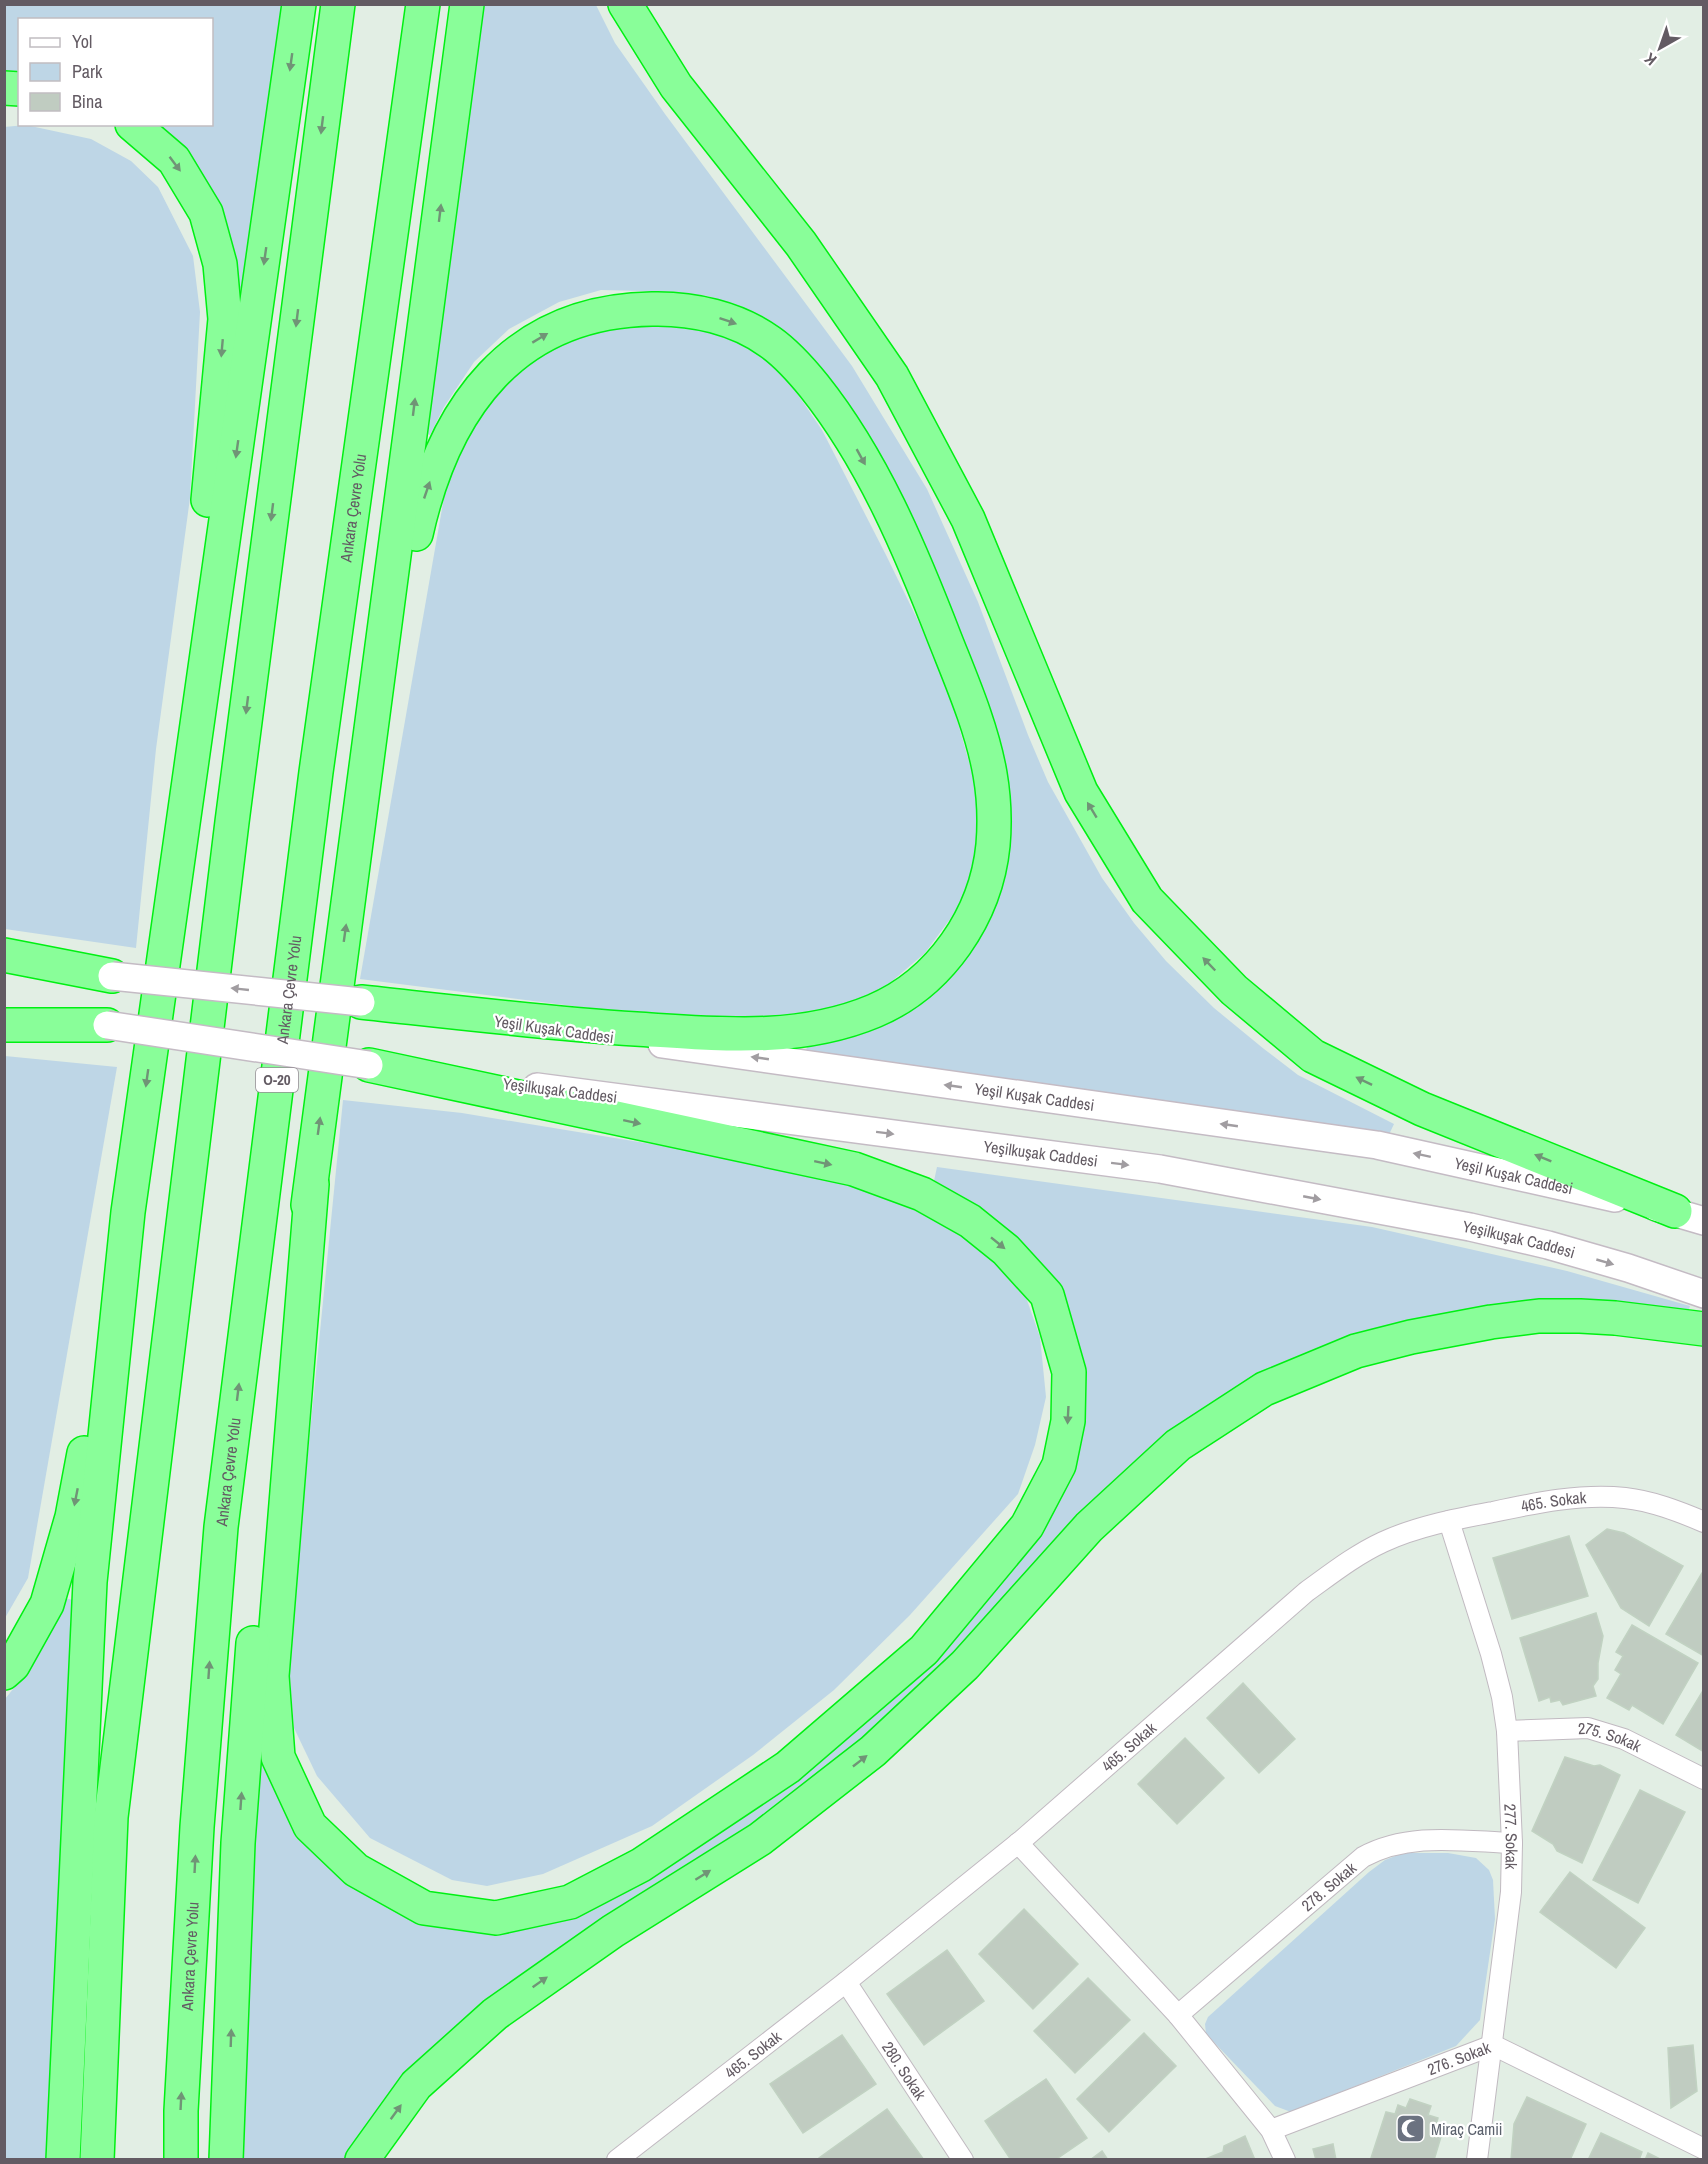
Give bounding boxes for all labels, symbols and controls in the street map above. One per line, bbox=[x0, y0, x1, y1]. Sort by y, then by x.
legend bbox=[18, 18, 213, 126]
north arrow bbox=[1630, 18, 1690, 78]
text: Yol bbox=[72, 29, 92, 54]
text: K bbox=[1639, 48, 1661, 71]
one-way arrow bbox=[287, 53, 296, 72]
text: Park bbox=[72, 59, 103, 84]
text: Bina bbox=[72, 89, 102, 114]
one-way arrow bbox=[317, 116, 327, 135]
one-way arrow bbox=[169, 156, 181, 172]
one-way arrow bbox=[435, 204, 444, 223]
one-way arrow bbox=[260, 246, 269, 265]
one-way arrow bbox=[292, 309, 302, 328]
one-way arrow bbox=[719, 316, 737, 326]
one-way arrow bbox=[532, 333, 549, 343]
one-way arrow bbox=[218, 338, 227, 357]
one-way arrow bbox=[410, 397, 419, 416]
one-way arrow bbox=[232, 439, 241, 458]
one-way arrow bbox=[856, 449, 866, 466]
street label: Ankara Çevre Yolu bbox=[334, 452, 371, 564]
one-way arrow bbox=[422, 481, 432, 499]
one-way arrow bbox=[267, 502, 277, 521]
one-way arrow bbox=[242, 696, 252, 715]
one-way arrow bbox=[1087, 802, 1098, 818]
one-way arrow bbox=[340, 923, 350, 942]
street label: Ankara Çevre Yolu bbox=[271, 934, 306, 1046]
one-way arrow bbox=[1203, 958, 1217, 972]
one-way arrow bbox=[231, 984, 250, 994]
street label: Yeşil Kuşak Caddesi bbox=[493, 1010, 615, 1048]
one-way arrow bbox=[750, 1054, 769, 1063]
road number: O-20 bbox=[256, 1068, 298, 1092]
one-way arrow bbox=[142, 1069, 151, 1088]
street label: Yeşilkuşak Caddesi bbox=[502, 1072, 618, 1108]
one-way arrow bbox=[1355, 1076, 1372, 1085]
street label: Yeşil Kuşak Caddesi bbox=[973, 1077, 1096, 1116]
one-way arrow bbox=[944, 1081, 963, 1090]
one-way arrow bbox=[315, 1117, 324, 1136]
one-way arrow bbox=[623, 1117, 641, 1127]
one-way arrow bbox=[1220, 1120, 1239, 1129]
one-way arrow bbox=[876, 1128, 895, 1137]
street label: Yeşilkuşak Caddesi bbox=[982, 1135, 1099, 1172]
one-way arrow bbox=[1413, 1150, 1431, 1160]
street label: Yeşil Kuşak Caddesi bbox=[1452, 1152, 1575, 1199]
one-way arrow bbox=[1533, 1153, 1551, 1163]
one-way arrow bbox=[813, 1158, 832, 1168]
one-way arrow bbox=[1111, 1159, 1130, 1168]
one-way arrow bbox=[1303, 1193, 1322, 1202]
street label: Yeşilkuşak Caddesi bbox=[1461, 1215, 1578, 1263]
one-way arrow bbox=[990, 1236, 1006, 1249]
one-way arrow bbox=[1596, 1258, 1614, 1267]
one-way arrow bbox=[233, 1383, 242, 1402]
one-way arrow bbox=[1063, 1406, 1073, 1425]
street label: Ankara Çevre Yolu bbox=[210, 1416, 246, 1528]
street label: 465. Sokak bbox=[1519, 1486, 1587, 1517]
one-way arrow bbox=[71, 1488, 80, 1507]
one-way arrow bbox=[205, 1660, 214, 1679]
street label: 465. Sokak bbox=[1097, 1717, 1161, 1777]
street label: 275. Sokak bbox=[1578, 1717, 1646, 1757]
one-way arrow bbox=[853, 1755, 868, 1767]
one-way arrow bbox=[237, 1792, 246, 1811]
street label: 277. Sokak bbox=[1499, 1803, 1523, 1870]
one-way arrow bbox=[190, 1855, 200, 1874]
street label: 278. Sokak bbox=[1296, 1856, 1361, 1916]
one-way arrow bbox=[695, 1869, 711, 1880]
street label: Ankara Çevre Yolu bbox=[176, 1901, 204, 2012]
one-way arrow bbox=[532, 1977, 548, 1988]
street label: 465. Sokak bbox=[720, 2025, 786, 2083]
one-way arrow bbox=[226, 2029, 235, 2048]
street label: 276. Sokak bbox=[1424, 2036, 1494, 2080]
street label: 280. Sokak bbox=[877, 2037, 932, 2104]
one-way arrow bbox=[177, 2092, 186, 2111]
one-way arrow bbox=[390, 2105, 402, 2121]
mosque icon: Miraç Camii bbox=[1394, 2113, 1426, 2145]
place label: Miraç Camii bbox=[1431, 2118, 1502, 2140]

